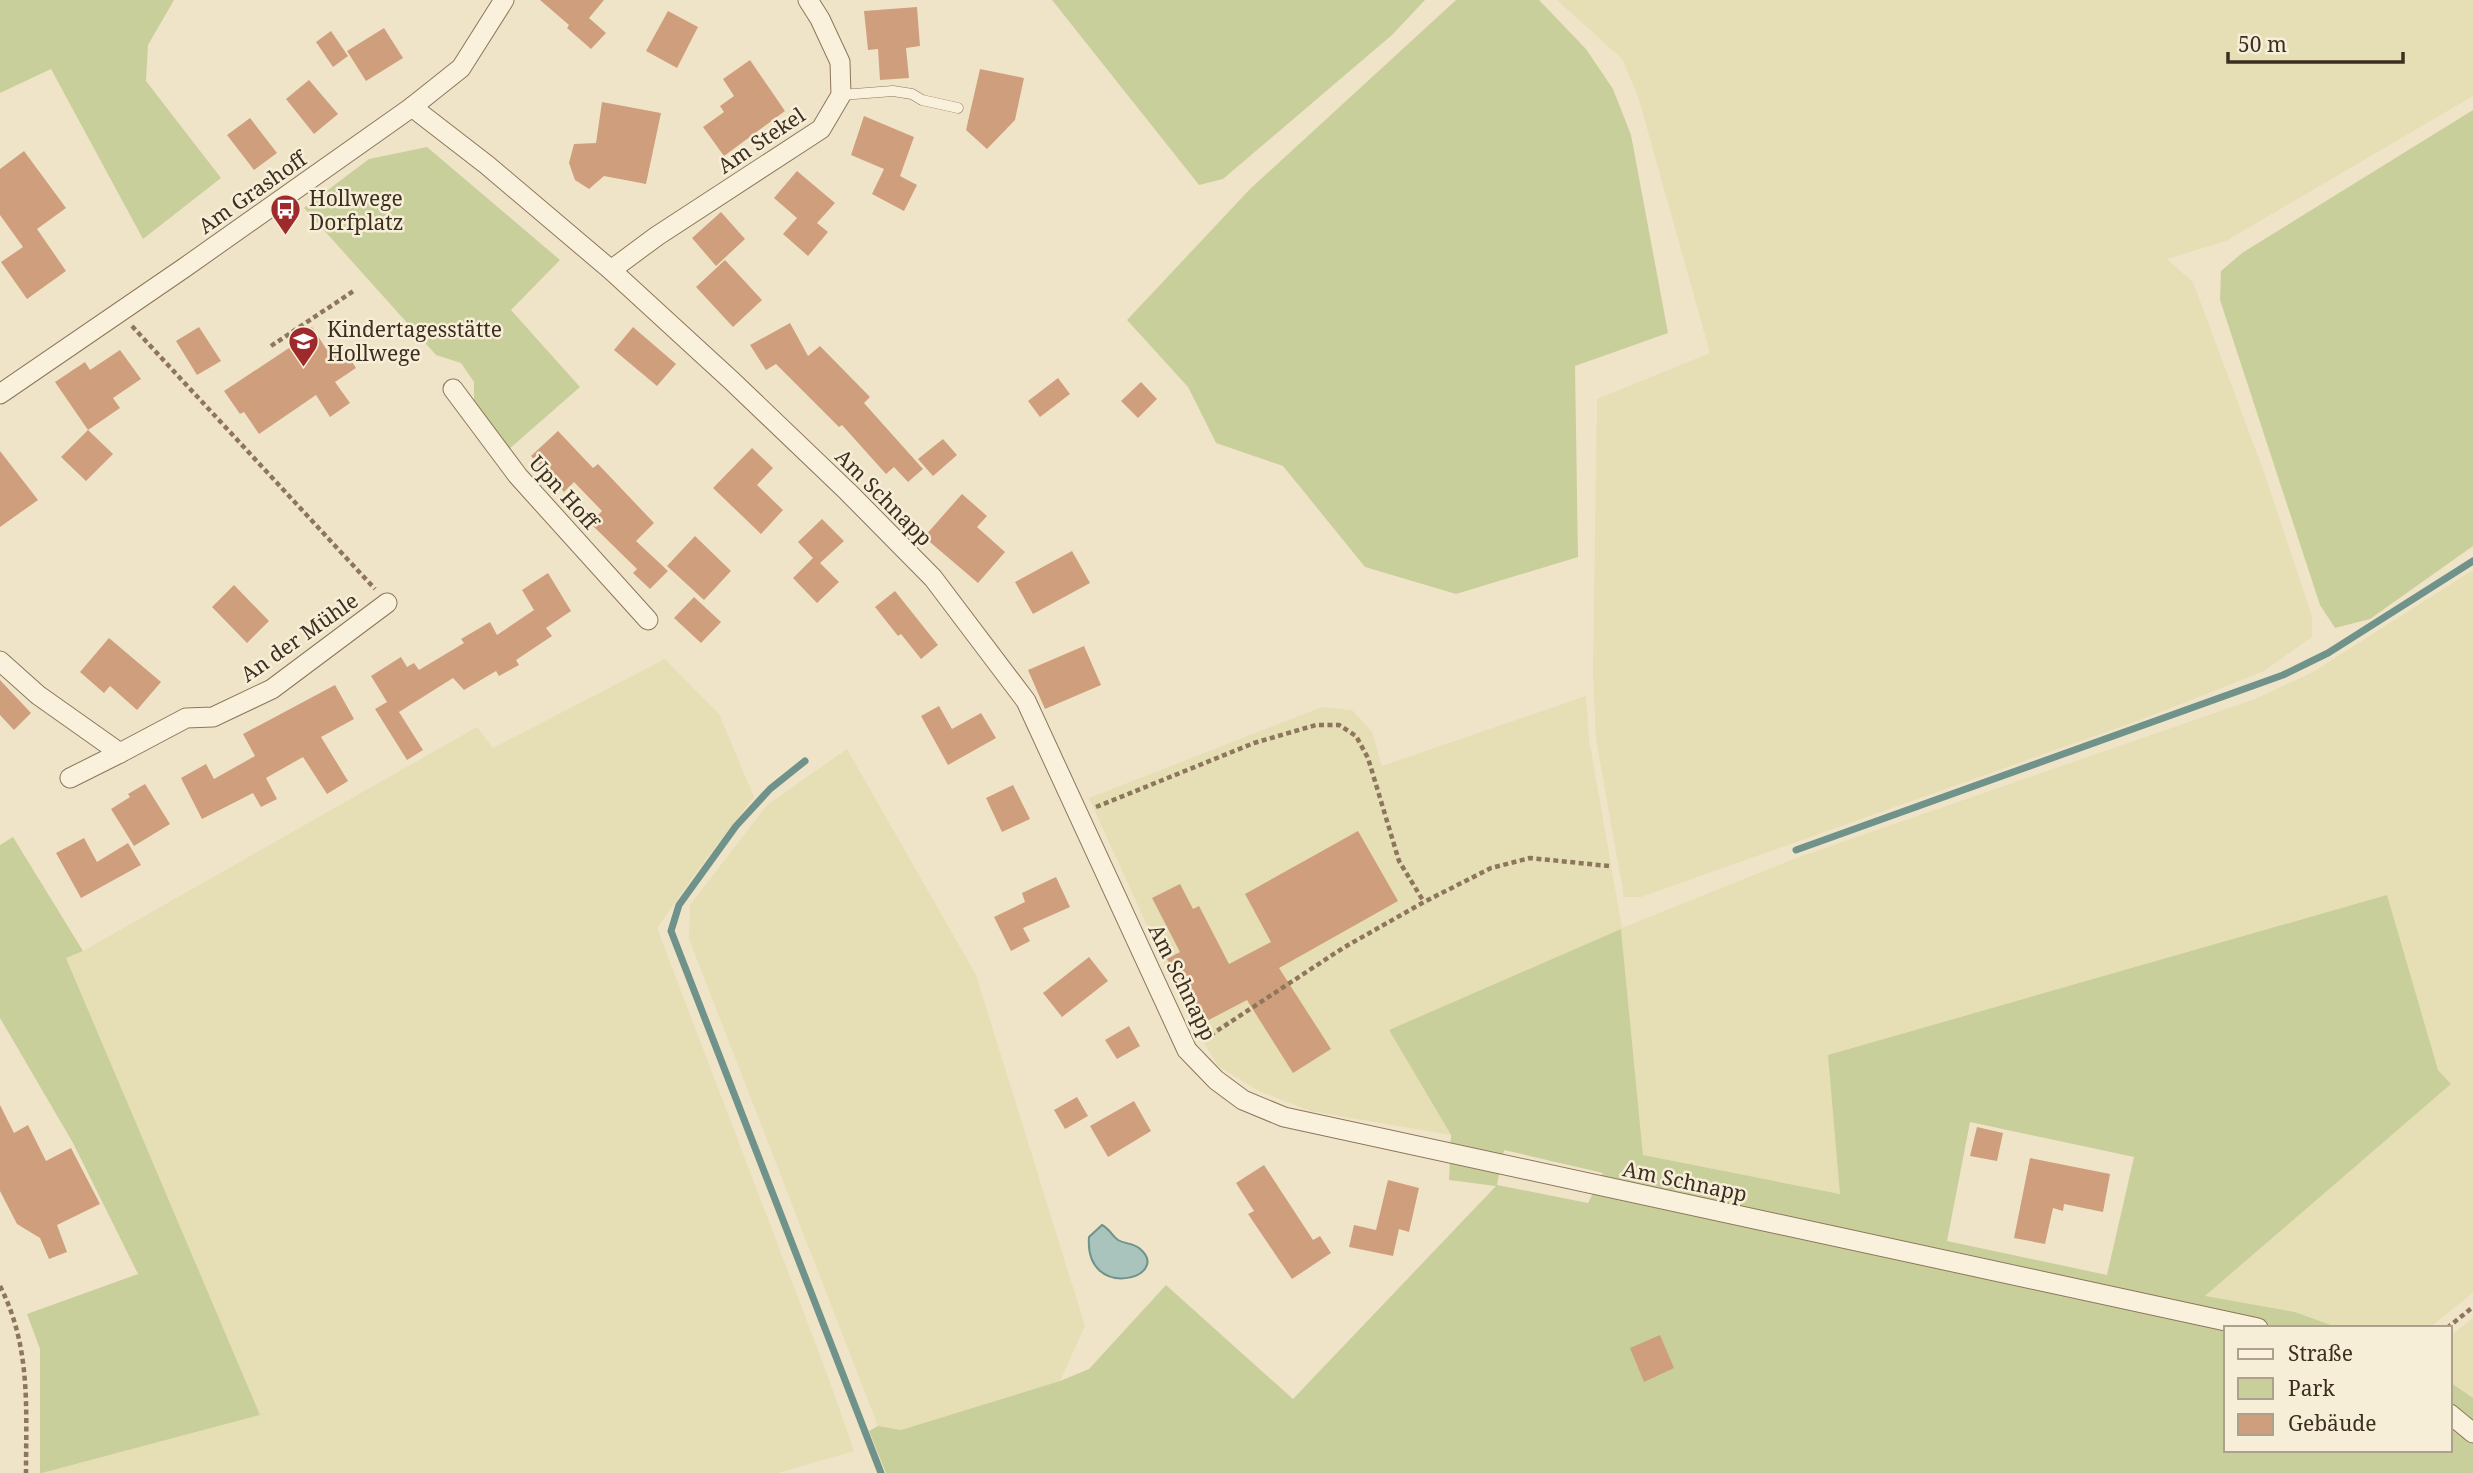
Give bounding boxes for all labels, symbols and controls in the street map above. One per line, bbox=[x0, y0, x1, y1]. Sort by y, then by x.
scale bar bbox=[2228, 21, 2403, 65]
text: 50 m bbox=[2238, 30, 2287, 58]
street label: Am Stekel bbox=[712, 100, 811, 180]
street label: Am Grashoff bbox=[192, 143, 313, 240]
place label: Hollwege Dorfplatz bbox=[309, 184, 403, 236]
bus stop icon: Hollwege Dorfplatz bbox=[269, 193, 303, 237]
place label: Kindertagesstätte Hollwege bbox=[327, 315, 502, 367]
school or university icon: Kindertagesstätte Hollwege bbox=[287, 324, 321, 368]
street label: Am Schnapp bbox=[829, 442, 939, 552]
street label: Upn Hoff bbox=[523, 449, 606, 537]
street label: An der Mühle bbox=[235, 586, 363, 688]
street label: Am Schnapp bbox=[1143, 919, 1223, 1045]
street label: Am Schnapp bbox=[1620, 1154, 1750, 1208]
legend bbox=[2224, 1326, 2452, 1452]
text: Straße bbox=[2288, 1339, 2353, 1367]
text: Park bbox=[2288, 1374, 2335, 1402]
text: Gebäude bbox=[2288, 1409, 2376, 1437]

